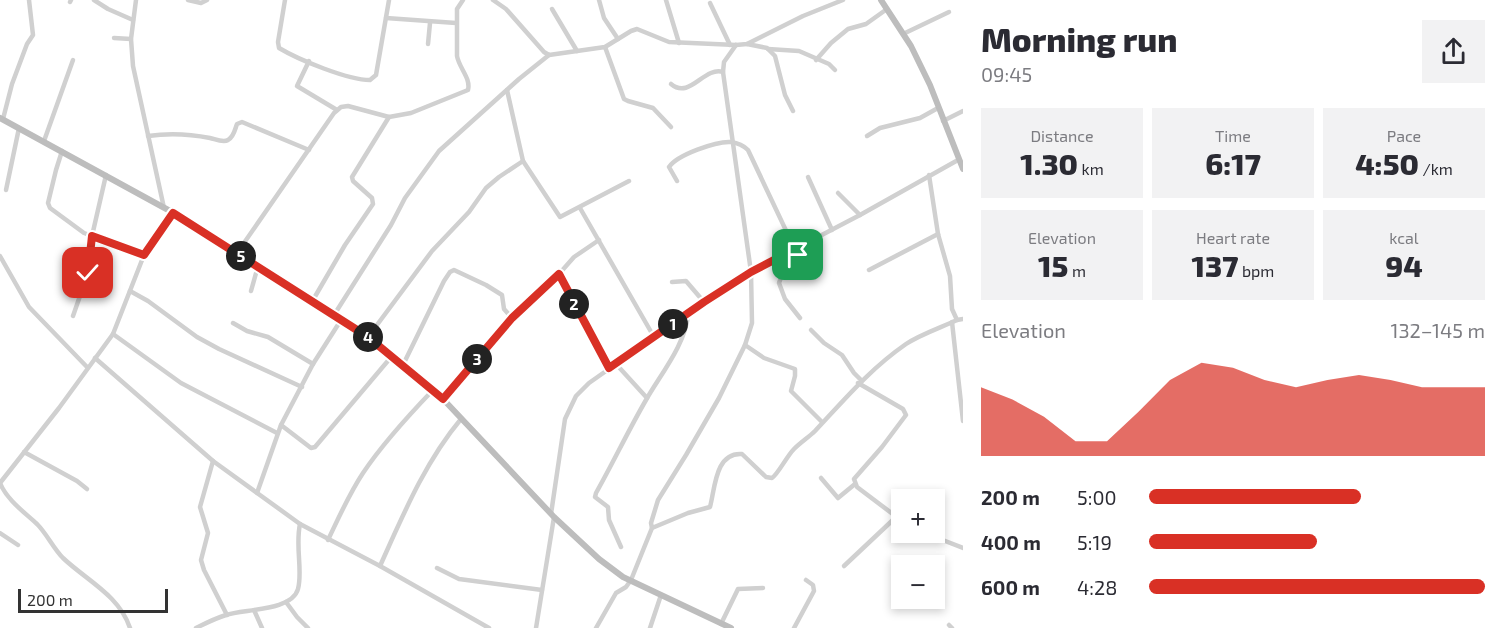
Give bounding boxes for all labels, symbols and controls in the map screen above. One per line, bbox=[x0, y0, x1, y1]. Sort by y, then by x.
text: Morning run bbox=[981, 19, 1178, 59]
button: share bbox=[1422, 20, 1485, 83]
text: 09:45 bbox=[981, 62, 1032, 86]
text: Distance bbox=[1030, 126, 1094, 145]
text: Time bbox=[1215, 126, 1251, 145]
text: Pace bbox=[1387, 126, 1421, 145]
text: 1.30 bbox=[1020, 145, 1078, 181]
text: 6:17 bbox=[1205, 145, 1261, 181]
text: 4:50 bbox=[1355, 145, 1419, 181]
text: km bbox=[1078, 159, 1104, 178]
text: /km bbox=[1419, 159, 1453, 178]
text: Elevation bbox=[1028, 228, 1096, 247]
text: Heart rate bbox=[1196, 228, 1270, 247]
text: kcal bbox=[1389, 228, 1419, 247]
pin bbox=[772, 229, 823, 280]
icon: arrive bbox=[781, 238, 814, 271]
pin: 5 bbox=[226, 241, 256, 271]
text: 5 bbox=[237, 246, 245, 265]
pin bbox=[62, 247, 113, 298]
text: 15 bbox=[1038, 247, 1068, 283]
text: 137 bbox=[1192, 247, 1238, 283]
text: 94 bbox=[1385, 247, 1423, 283]
icon: check bbox=[71, 256, 104, 289]
text: m bbox=[1068, 261, 1086, 280]
text: bpm bbox=[1238, 261, 1274, 280]
pin: 2 bbox=[559, 289, 589, 319]
text: 2 bbox=[569, 294, 579, 313]
pin: 1 bbox=[658, 309, 688, 339]
text: 1 bbox=[670, 314, 676, 333]
text: Elevation bbox=[981, 318, 1066, 342]
text: 132–145 m bbox=[1391, 318, 1485, 342]
pin: 4 bbox=[353, 322, 383, 352]
text: 4 bbox=[363, 327, 373, 346]
pin: 3 bbox=[462, 344, 492, 374]
text: 3 bbox=[472, 349, 482, 368]
text: 200 m bbox=[981, 485, 1040, 509]
text: 5:00 bbox=[1077, 485, 1117, 509]
map controls bbox=[891, 489, 945, 609]
button: + bbox=[891, 489, 945, 543]
text: 400 m bbox=[981, 530, 1041, 554]
text: 5:19 bbox=[1077, 530, 1112, 554]
button: − bbox=[891, 555, 945, 609]
text: 600 m bbox=[981, 575, 1040, 599]
text: 4:28 bbox=[1077, 575, 1117, 599]
scale bar bbox=[18, 586, 168, 614]
text: 200 m bbox=[27, 590, 73, 609]

